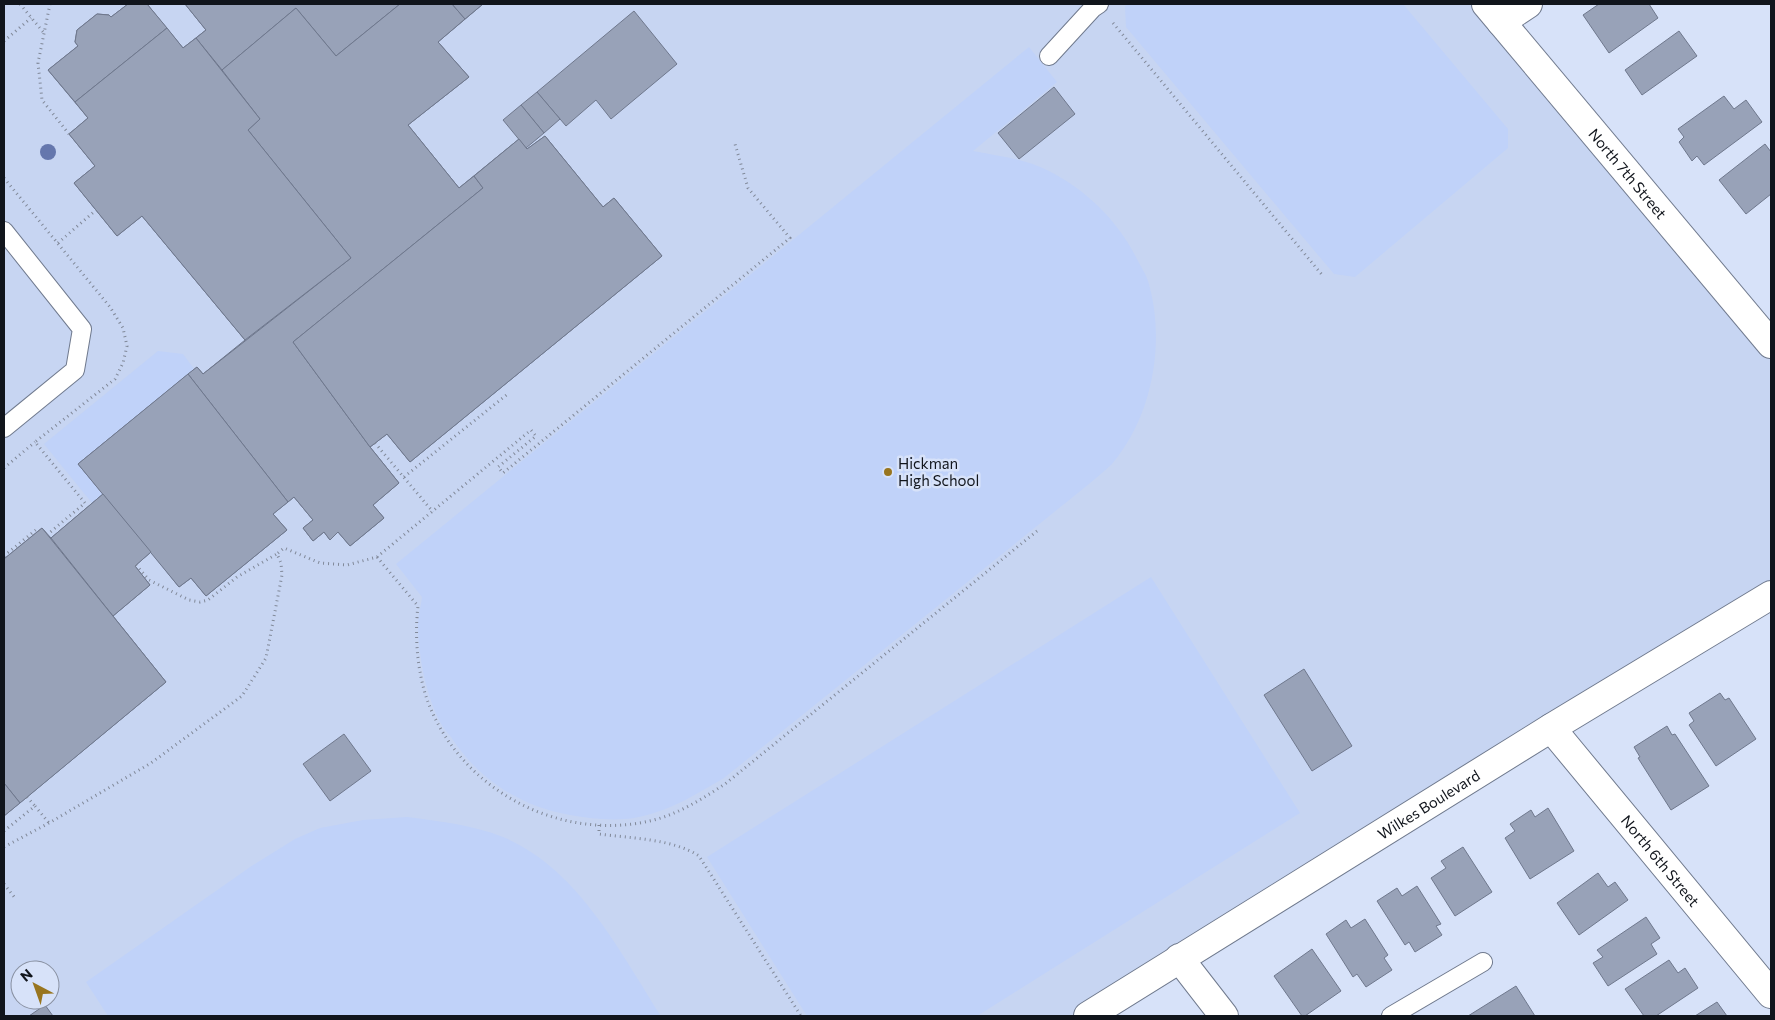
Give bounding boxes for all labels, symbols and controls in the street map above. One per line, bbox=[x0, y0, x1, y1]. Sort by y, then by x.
street label: North 7th Street bbox=[1585, 125, 1671, 222]
place label: Hickman High School bbox=[898, 454, 979, 489]
marker: Hickman High School bbox=[882, 466, 894, 478]
street label: Wilkes Boulevard bbox=[1374, 766, 1483, 843]
street label: North 6th Street bbox=[1618, 811, 1704, 910]
north arrow bbox=[10, 960, 60, 1010]
text: N bbox=[17, 965, 36, 985]

